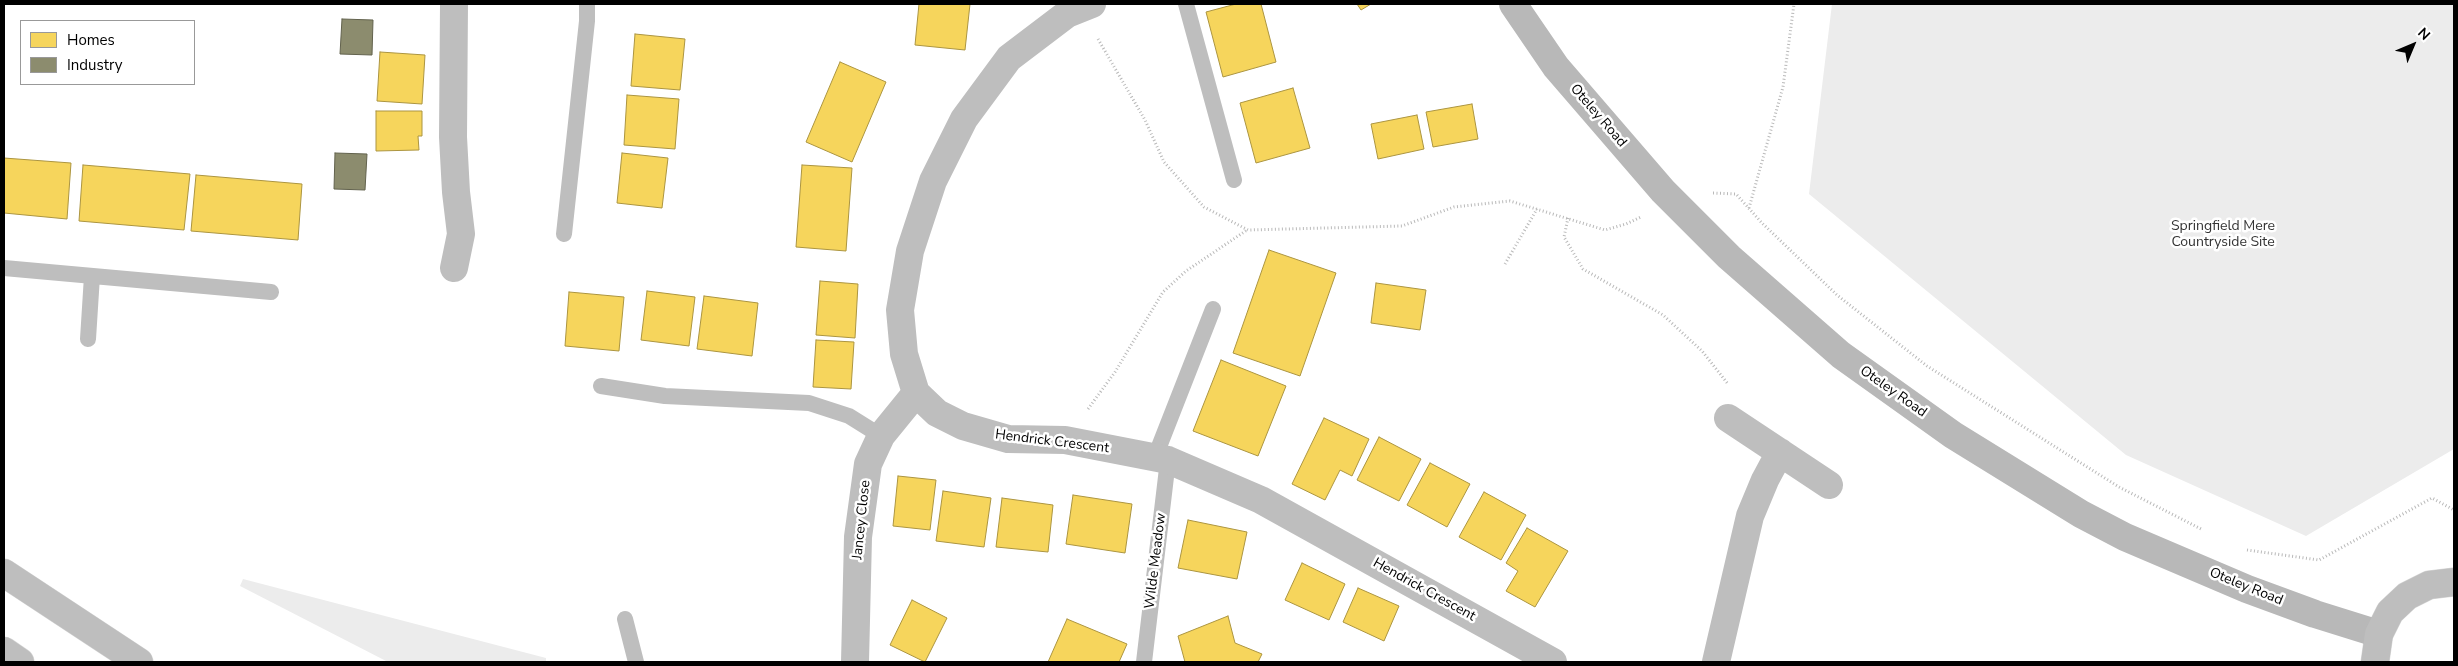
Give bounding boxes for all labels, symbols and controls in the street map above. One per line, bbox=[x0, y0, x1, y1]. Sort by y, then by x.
legend bbox=[20, 20, 195, 85]
north arrow bbox=[2388, 20, 2438, 70]
text: N bbox=[2414, 24, 2434, 44]
text: Homes bbox=[67, 30, 115, 50]
text: Industry bbox=[67, 55, 122, 75]
street label: Oteley Road bbox=[1566, 81, 1630, 151]
park label: Springfield Mere Countryside Site bbox=[2171, 219, 2275, 252]
street label: Oteley Road bbox=[1856, 363, 1930, 421]
street label: Hendrick Crescent bbox=[994, 427, 1110, 457]
street label: Jancey Close bbox=[849, 479, 875, 561]
street label: Wilde Meadow bbox=[1142, 512, 1170, 610]
street label: Hendrick Crescent bbox=[1370, 555, 1478, 625]
street label: Oteley Road bbox=[2207, 565, 2285, 609]

